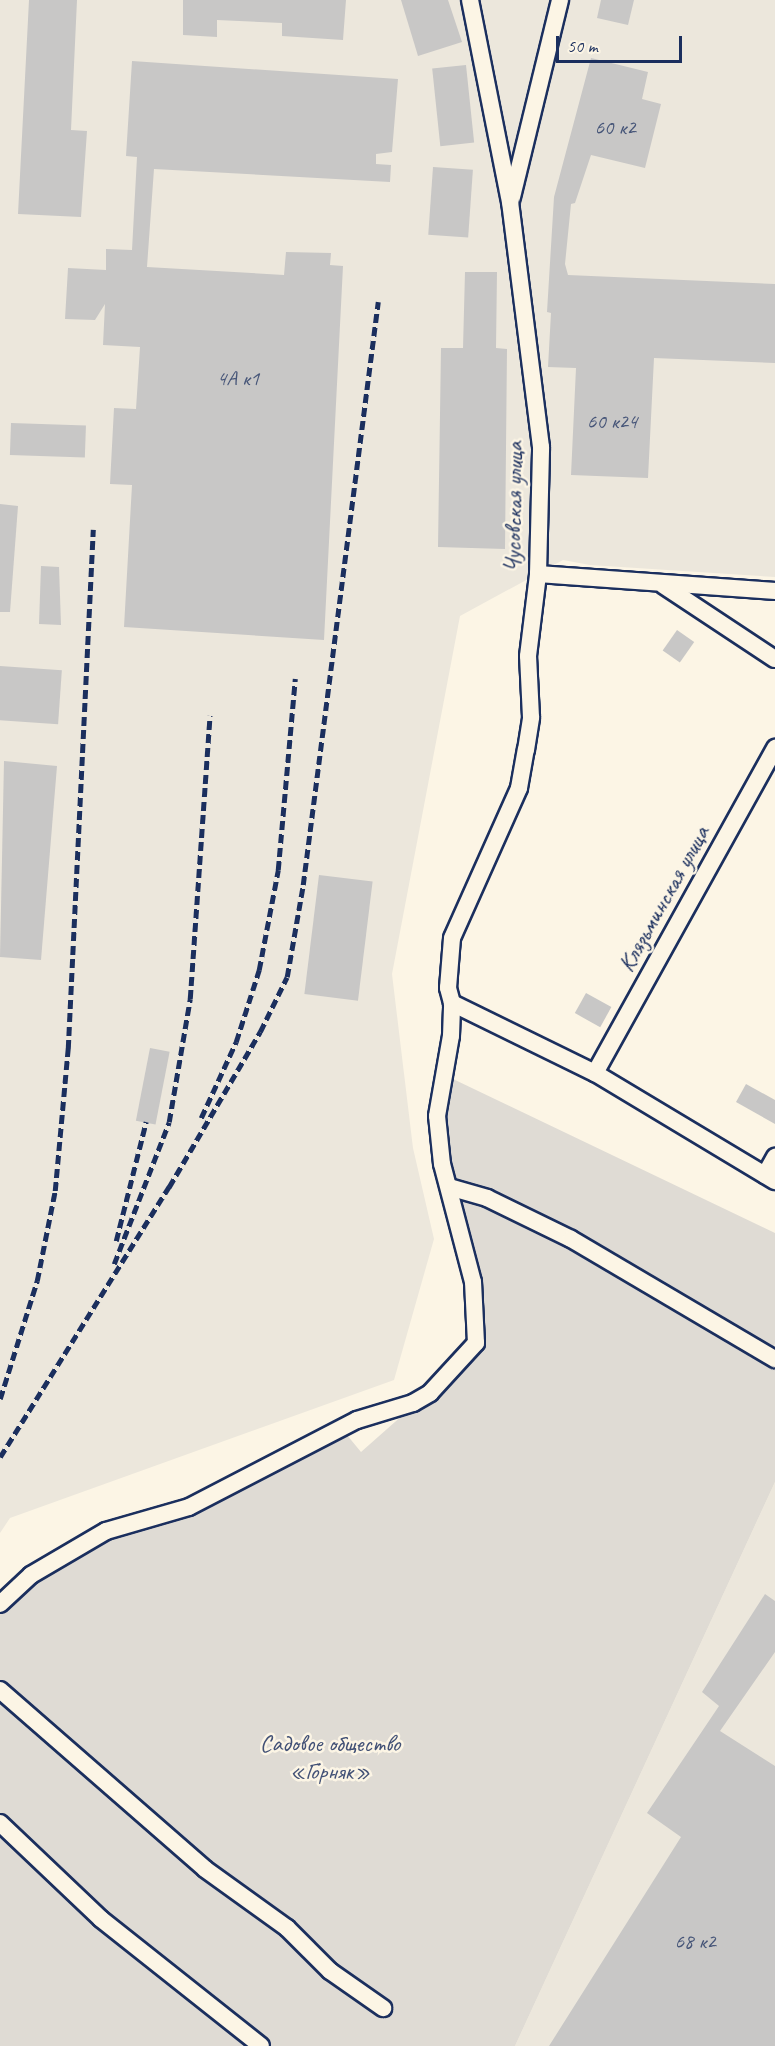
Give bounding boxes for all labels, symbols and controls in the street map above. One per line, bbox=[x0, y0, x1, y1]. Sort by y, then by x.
scale bar bbox=[559, 24, 685, 62]
text: 50 m bbox=[567, 35, 598, 57]
house number: 60 к2 bbox=[594, 114, 636, 140]
house number: 4А к1 bbox=[217, 365, 259, 391]
house number: 60 к24 bbox=[587, 408, 637, 434]
street label: Чусовская улица bbox=[498, 440, 530, 574]
street label: Клязьминская улица bbox=[612, 820, 716, 978]
park label: Садовое общество «Горняк» bbox=[259, 1730, 401, 1786]
house number: 68 к2 bbox=[674, 1928, 716, 1954]

